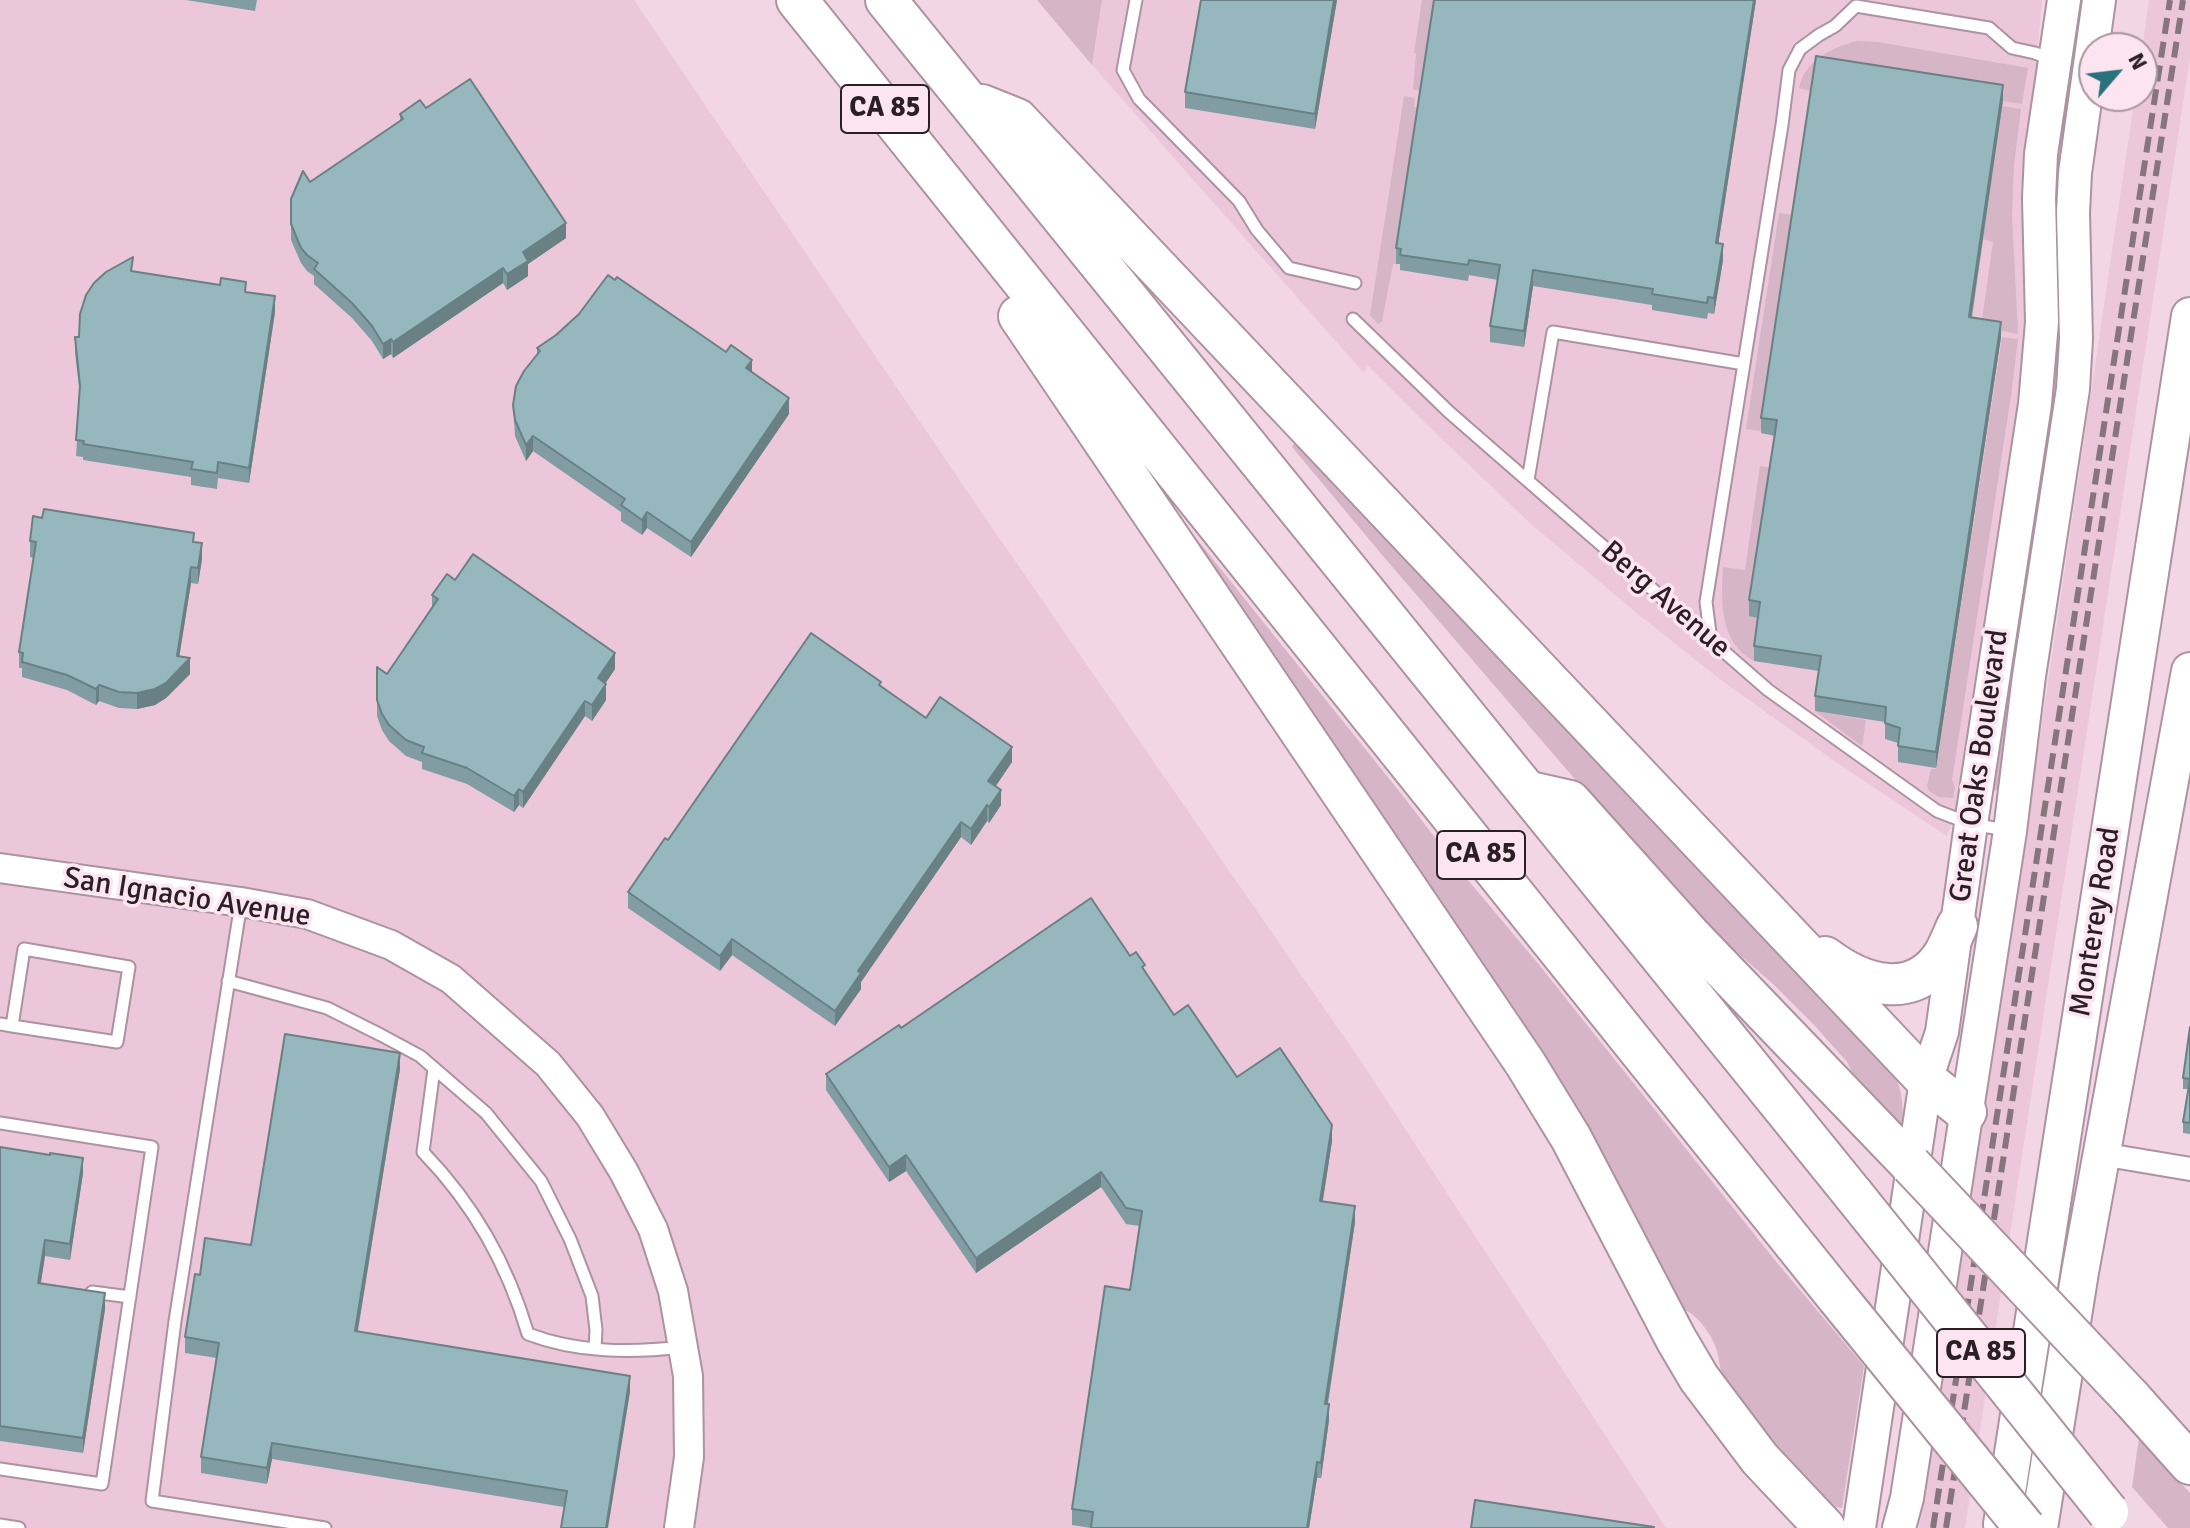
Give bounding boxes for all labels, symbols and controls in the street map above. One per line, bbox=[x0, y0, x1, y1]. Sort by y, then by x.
north arrow bbox=[2078, 32, 2158, 112]
text: N bbox=[2122, 48, 2153, 75]
road number: CA 85 bbox=[841, 85, 929, 133]
street label: Berg Avenue bbox=[1593, 534, 1737, 666]
street label: Great Oaks Boulevard bbox=[1943, 627, 2017, 905]
street label: Monterey Road bbox=[2063, 825, 2129, 1019]
road number: CA 85 bbox=[1437, 831, 1525, 879]
street label: San Ignacio Avenue bbox=[61, 861, 313, 935]
road number: CA 85 bbox=[1937, 1329, 2025, 1377]

